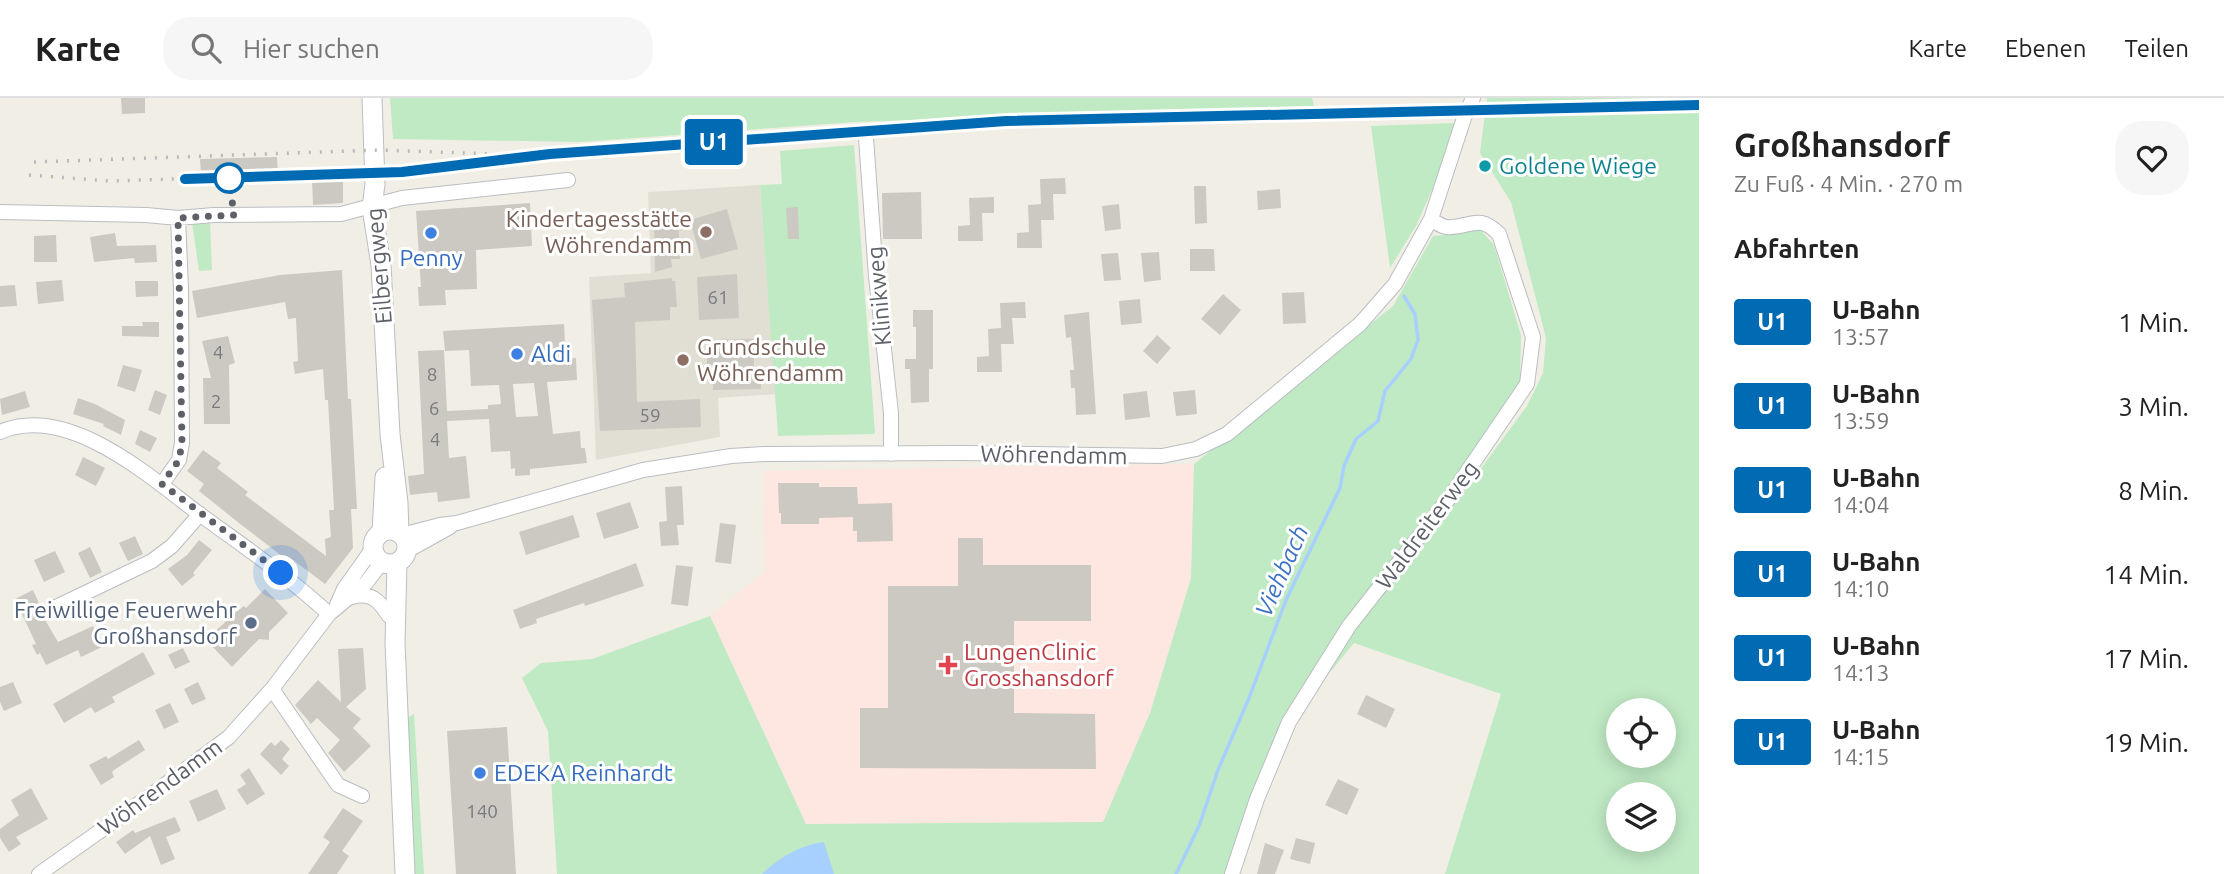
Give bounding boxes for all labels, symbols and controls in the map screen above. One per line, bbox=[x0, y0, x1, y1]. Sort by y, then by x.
search box bbox=[163, 17, 653, 80]
icon: search bbox=[187, 29, 225, 67]
text: Karte bbox=[35, 30, 121, 67]
text: Hier suchen bbox=[243, 34, 380, 63]
text: Karte bbox=[1908, 35, 1967, 62]
text: Ebenen bbox=[2005, 35, 2086, 62]
text: Teilen bbox=[2124, 35, 2189, 62]
line badge: U1 bbox=[682, 119, 746, 165]
button: heart bbox=[2115, 121, 2189, 195]
text: Großhansdorf bbox=[1734, 126, 1950, 163]
text: U1 bbox=[699, 128, 729, 155]
place label: Goldene Wiege bbox=[1499, 153, 1657, 178]
marker: Goldene Wiege bbox=[1477, 158, 1493, 174]
unlabelled marker bbox=[214, 163, 244, 193]
text: Zu Fuß · 4 Min. · 270 m bbox=[1734, 171, 1963, 196]
place label: Kindertagesstätte Wöhrendamm bbox=[506, 206, 692, 257]
street label: Eilbergweg bbox=[361, 207, 396, 325]
marker: Kindertagesstätte Wöhrendamm bbox=[698, 224, 714, 240]
marker: Penny bbox=[423, 225, 439, 241]
text: Abfahrten bbox=[1734, 234, 1859, 263]
place label: Penny bbox=[399, 245, 463, 270]
street label: Klinikweg bbox=[862, 245, 895, 347]
house number: 61 bbox=[707, 286, 729, 308]
text: U-Bahn bbox=[1832, 295, 1921, 324]
text: U1 bbox=[1757, 308, 1788, 335]
text: 1 Min. bbox=[2118, 308, 2189, 337]
text: 13:57 bbox=[1832, 324, 1890, 349]
place label: Grundschule Wöhrendamm bbox=[697, 334, 844, 385]
house number: 4 bbox=[213, 341, 223, 363]
place label: Aldi bbox=[531, 341, 571, 366]
marker: Aldi bbox=[509, 346, 525, 362]
marker: Grundschule Wöhrendamm bbox=[675, 352, 691, 368]
house number: 8 bbox=[427, 363, 437, 385]
text: U-Bahn bbox=[1832, 379, 1921, 408]
house number: 2 bbox=[211, 390, 221, 412]
text: U1 bbox=[1757, 392, 1788, 419]
text: 3 Min. bbox=[2118, 392, 2189, 421]
house number: 6 bbox=[429, 397, 439, 419]
house number: 59 bbox=[639, 404, 661, 426]
text: 13:59 bbox=[1832, 408, 1890, 433]
house number: 4 bbox=[430, 428, 440, 450]
street label: Wöhrendamm bbox=[980, 441, 1128, 468]
street label: Waldreiterweg bbox=[1370, 456, 1483, 594]
text: U-Bahn bbox=[1832, 463, 1921, 492]
text: U1 bbox=[1757, 476, 1788, 503]
text: 8 Min. bbox=[2118, 476, 2189, 505]
text: 14:04 bbox=[1832, 492, 1890, 517]
water label: Viehbach bbox=[1250, 521, 1314, 620]
text: U-Bahn bbox=[1832, 547, 1921, 576]
your location bbox=[263, 555, 298, 590]
text: U1 bbox=[1757, 560, 1788, 587]
text: 14 Min. bbox=[2104, 560, 2189, 589]
text: 14:10 bbox=[1832, 576, 1890, 601]
place label: Freiwillige Feuerwehr Großhansdorf bbox=[14, 597, 237, 648]
marker: Freiwillige Feuerwehr Großhansdorf bbox=[243, 615, 259, 631]
text: U-Bahn bbox=[1832, 631, 1921, 660]
place label: LungenClinic Grosshansdorf bbox=[964, 639, 1114, 690]
text: U1 bbox=[1757, 644, 1788, 671]
text: 17 Min. bbox=[2104, 644, 2189, 673]
marker: LungenClinic Grosshansdorf bbox=[938, 655, 958, 675]
text: 14:13 bbox=[1832, 660, 1890, 685]
map controls bbox=[1606, 698, 1676, 852]
button: locate bbox=[1606, 698, 1676, 768]
text: U-Bahn bbox=[1832, 715, 1921, 744]
text: U1 bbox=[1757, 728, 1788, 755]
text: 19 Min. bbox=[2104, 728, 2189, 757]
street label: Wöhrendamm bbox=[93, 733, 227, 840]
text: 14:15 bbox=[1832, 744, 1890, 769]
place label: EDEKA Reinhardt bbox=[494, 760, 673, 785]
marker: EDEKA Reinhardt bbox=[472, 765, 488, 781]
button: layers bbox=[1606, 782, 1676, 852]
house number: 140 bbox=[466, 800, 498, 822]

